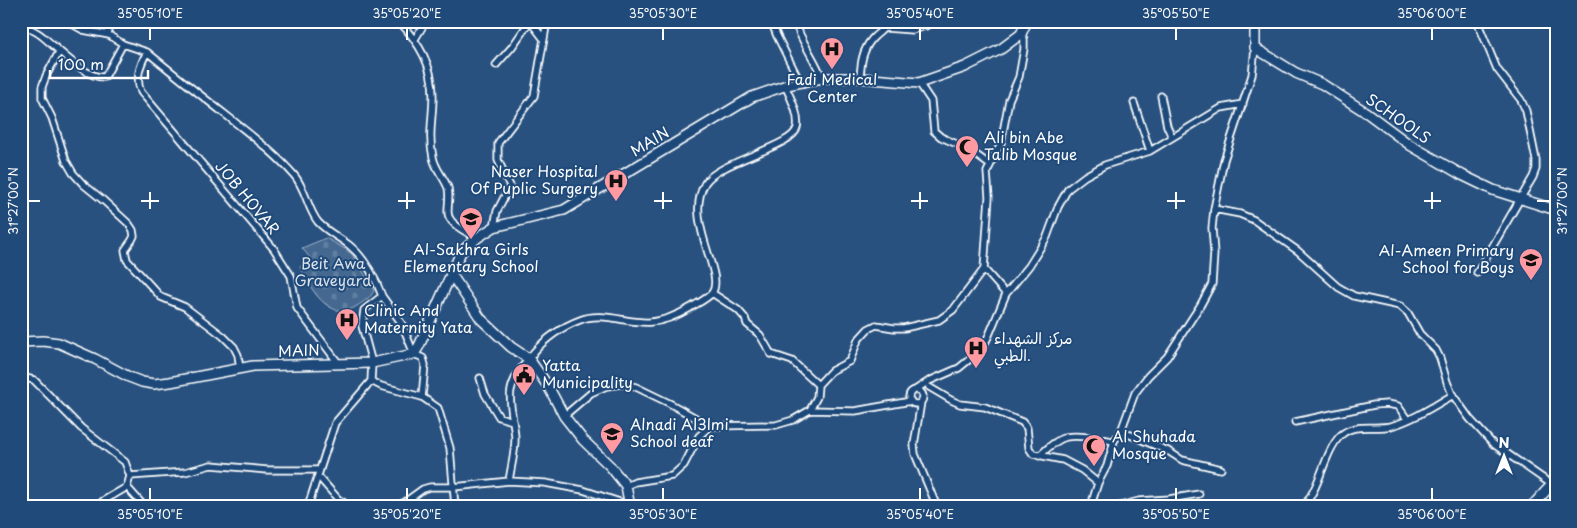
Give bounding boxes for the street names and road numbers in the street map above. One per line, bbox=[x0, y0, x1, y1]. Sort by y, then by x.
street label: SCHOOLS bbox=[1362, 87, 1436, 149]
street label: MAIN bbox=[625, 120, 673, 161]
street label: JOB HOVAR bbox=[210, 155, 286, 239]
street label: MAIN bbox=[278, 337, 320, 362]

